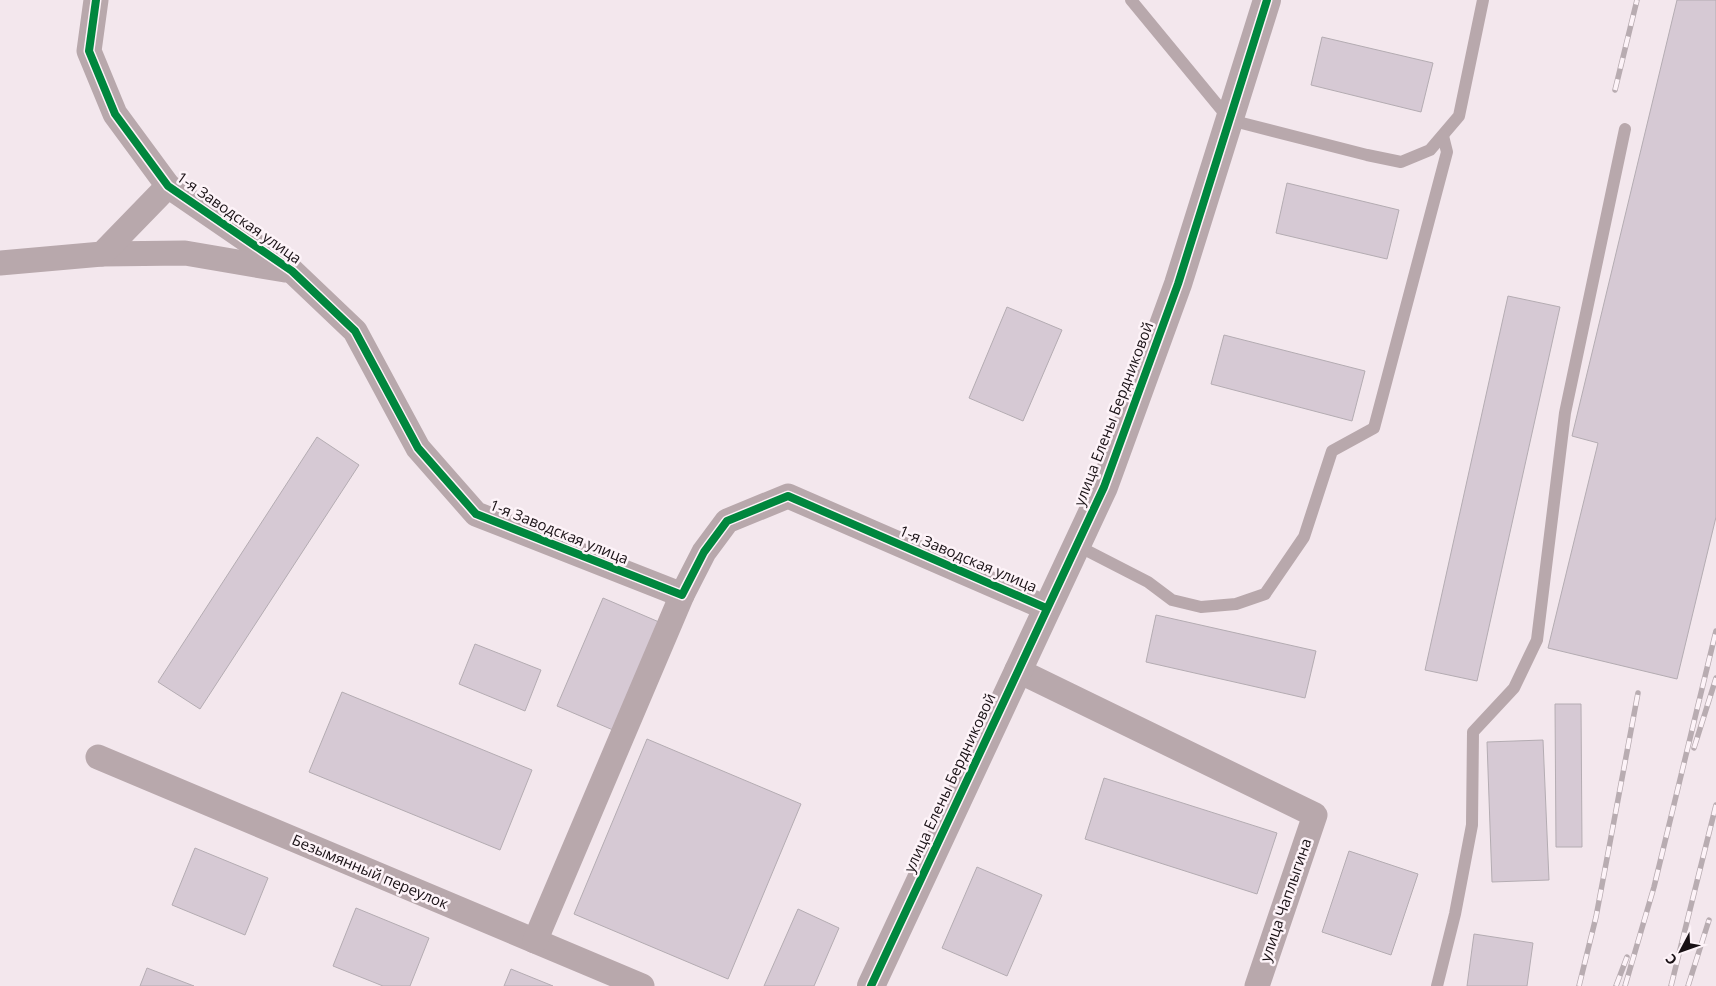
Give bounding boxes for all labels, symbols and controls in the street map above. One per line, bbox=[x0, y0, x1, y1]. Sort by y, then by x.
street label: 1-я Заводская улица bbox=[173, 167, 306, 268]
street label: улица Елены Бердниковой bbox=[1069, 319, 1158, 509]
street label: 1-я Заводская улица bbox=[487, 494, 632, 568]
street label: 1-я Заводская улица bbox=[896, 520, 1040, 596]
street label: улица Елены Бердниковой bbox=[899, 690, 1000, 876]
street label: Безымянный переулок bbox=[289, 829, 452, 913]
street label: улица Чаплыгина bbox=[1255, 835, 1316, 964]
north arrow bbox=[1656, 926, 1706, 976]
text: С bbox=[1661, 950, 1681, 969]

